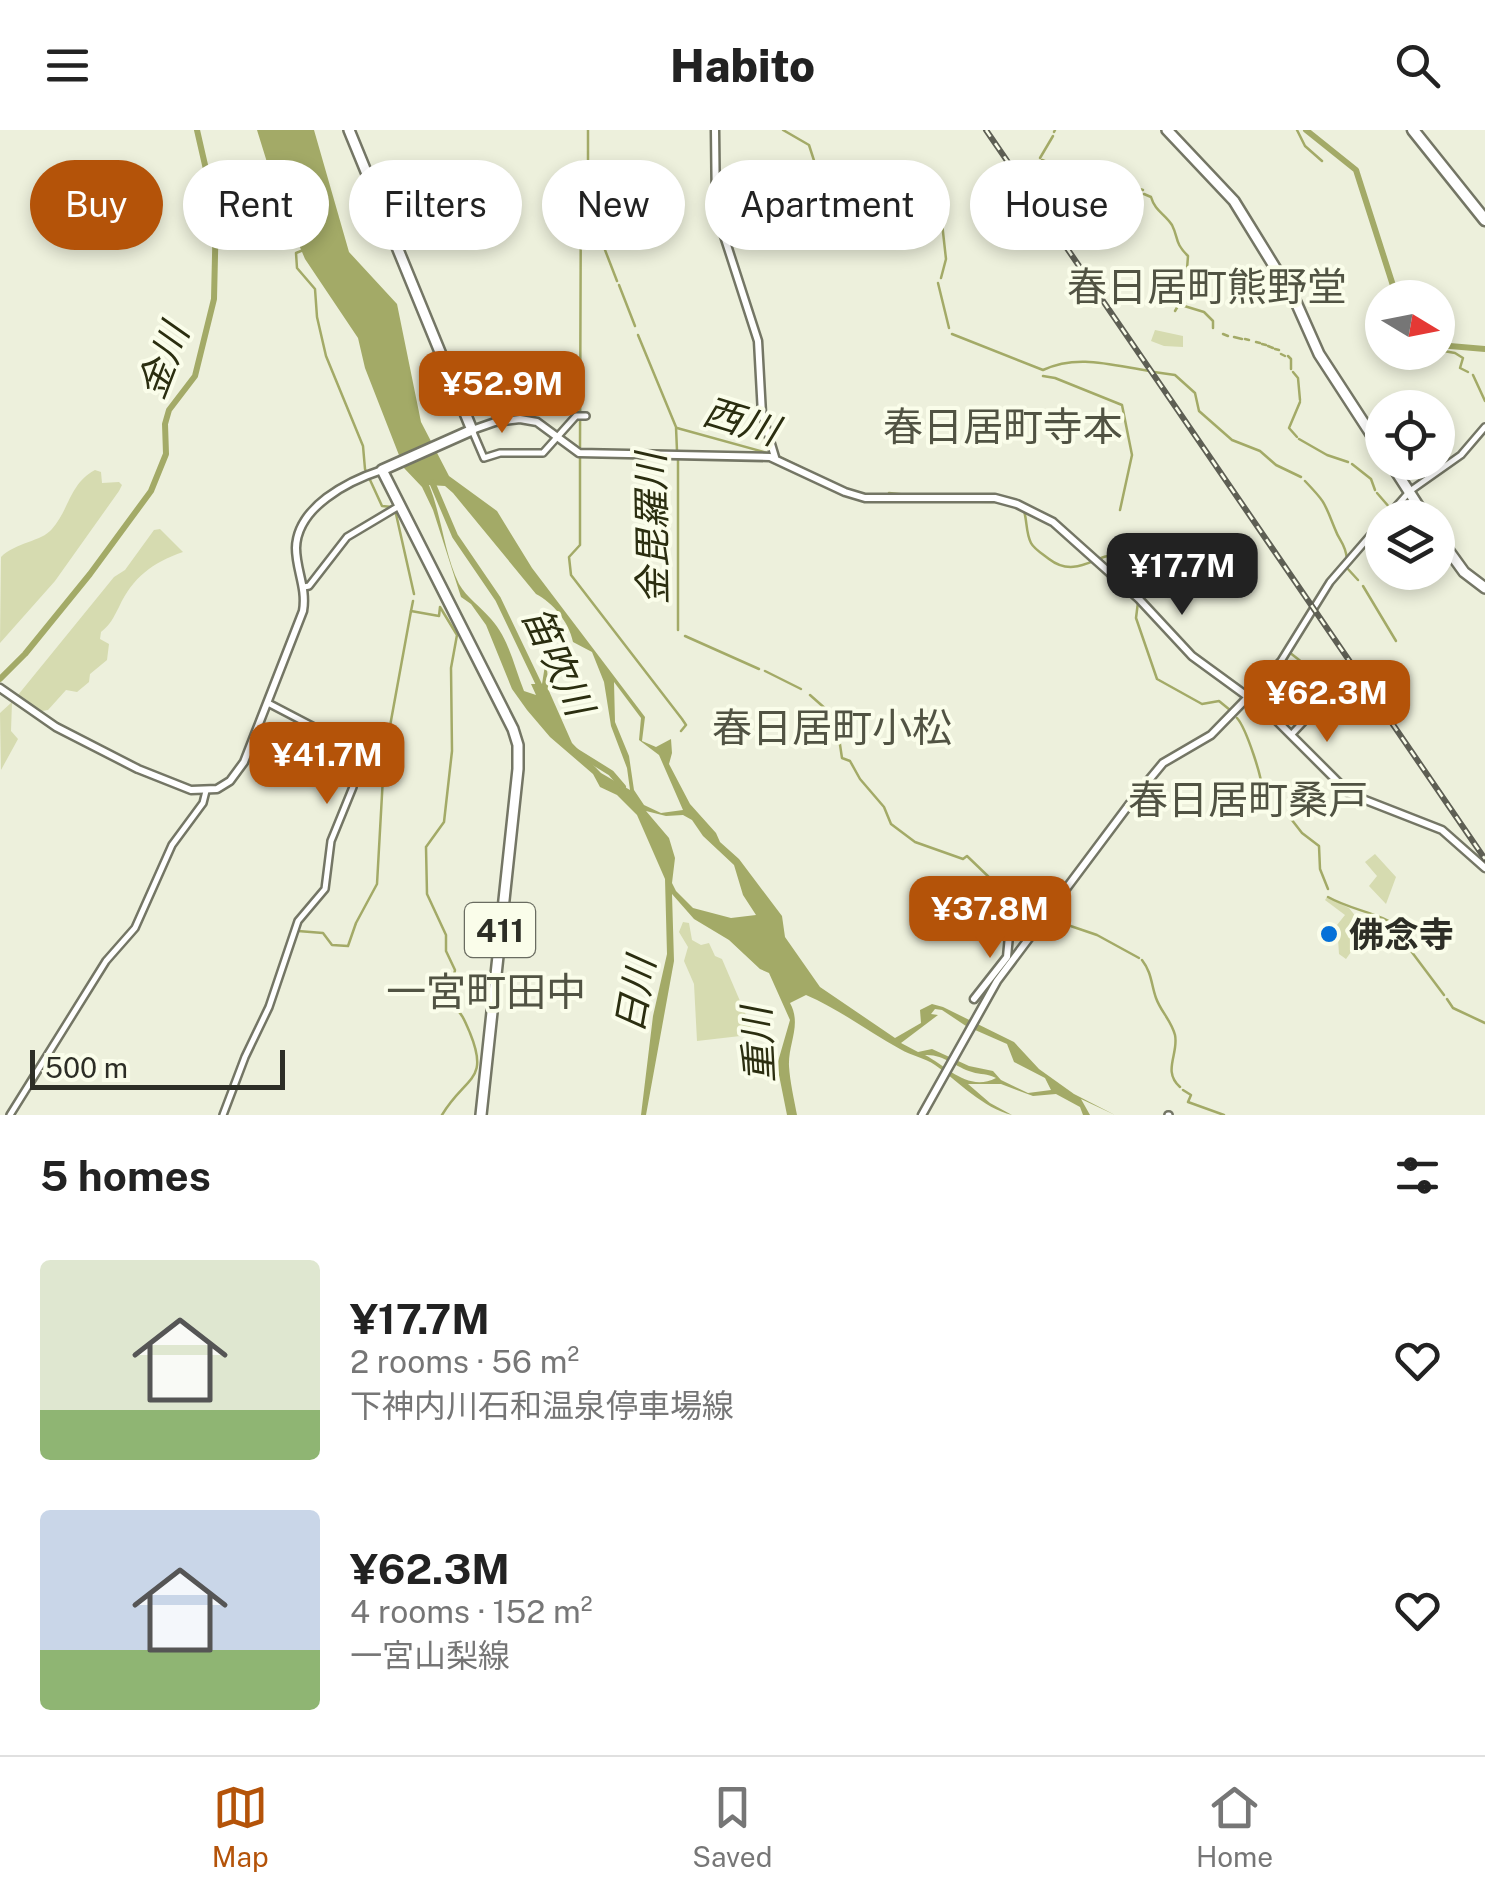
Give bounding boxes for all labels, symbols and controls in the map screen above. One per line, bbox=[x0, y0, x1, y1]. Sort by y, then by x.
icon: menu bbox=[40, 38, 95, 93]
icon: search bbox=[1390, 38, 1445, 93]
text: Habito bbox=[670, 39, 815, 92]
chip: Buy bbox=[30, 160, 163, 250]
chip: Rent bbox=[183, 160, 329, 250]
chip: Filters bbox=[349, 160, 522, 250]
chip: New bbox=[542, 160, 685, 250]
chip: Apartment bbox=[705, 160, 950, 250]
chip: House bbox=[970, 160, 1144, 250]
district label: 春日居町熊野堂 bbox=[1067, 263, 1347, 310]
north arrow bbox=[1365, 280, 1455, 370]
map controls bbox=[1365, 280, 1455, 590]
water label: 金川 bbox=[128, 314, 199, 405]
pin: ¥52.9M bbox=[421, 351, 583, 436]
text: ¥52.9M bbox=[441, 365, 563, 402]
water label: 西川 bbox=[698, 388, 788, 455]
button: locate bbox=[1365, 390, 1455, 480]
district label: 春日居町寺本 bbox=[883, 403, 1123, 450]
water label: 金毘羅川 bbox=[628, 449, 676, 605]
button: layers bbox=[1365, 500, 1455, 590]
pin: ¥17.7M bbox=[1101, 533, 1263, 618]
text: ¥17.7M bbox=[1129, 547, 1235, 584]
water label: 笛吹川 bbox=[514, 600, 604, 726]
pin: ¥62.3M bbox=[1246, 660, 1408, 745]
text: ¥62.3M bbox=[1266, 674, 1388, 711]
district label: 春日居町小松 bbox=[712, 704, 952, 751]
pin: ¥41.7M bbox=[246, 722, 408, 807]
text: ¥41.7M bbox=[271, 736, 383, 773]
district label: 春日居町桑戸 bbox=[1128, 776, 1368, 823]
pin: ¥37.8M bbox=[909, 876, 1071, 961]
text: ¥37.8M bbox=[931, 890, 1049, 927]
road number: 411 bbox=[465, 903, 535, 957]
place label: 佛念寺 bbox=[1349, 914, 1454, 955]
marker: 佛念寺 bbox=[1318, 923, 1340, 945]
water label: 日川 bbox=[606, 950, 664, 1036]
district label: 一宮町田中 bbox=[386, 968, 586, 1015]
water label: 重川 bbox=[733, 1002, 782, 1084]
scale bar bbox=[30, 1045, 285, 1090]
text: 500 m bbox=[45, 1051, 128, 1084]
icon: filters bbox=[1390, 1148, 1445, 1203]
text: 5 homes bbox=[40, 1151, 211, 1200]
text: ¥17.7M bbox=[350, 1294, 490, 1343]
icon: home bbox=[120, 1300, 240, 1420]
icon: heart bbox=[1390, 1333, 1445, 1388]
text: 2 rooms · 56 m² bbox=[350, 1343, 579, 1380]
text: 下神内川石和温泉停車場線 bbox=[350, 1387, 734, 1424]
text: ¥62.3M bbox=[350, 1544, 510, 1593]
icon: home bbox=[120, 1550, 240, 1670]
icon: heart bbox=[1390, 1583, 1445, 1638]
text: 4 rooms · 152 m² bbox=[350, 1593, 592, 1630]
text: 一宮山梨線 bbox=[350, 1637, 510, 1674]
tab: Map bbox=[212, 1780, 269, 1873]
tab: Saved bbox=[692, 1780, 772, 1873]
tab: Home bbox=[1196, 1780, 1273, 1873]

